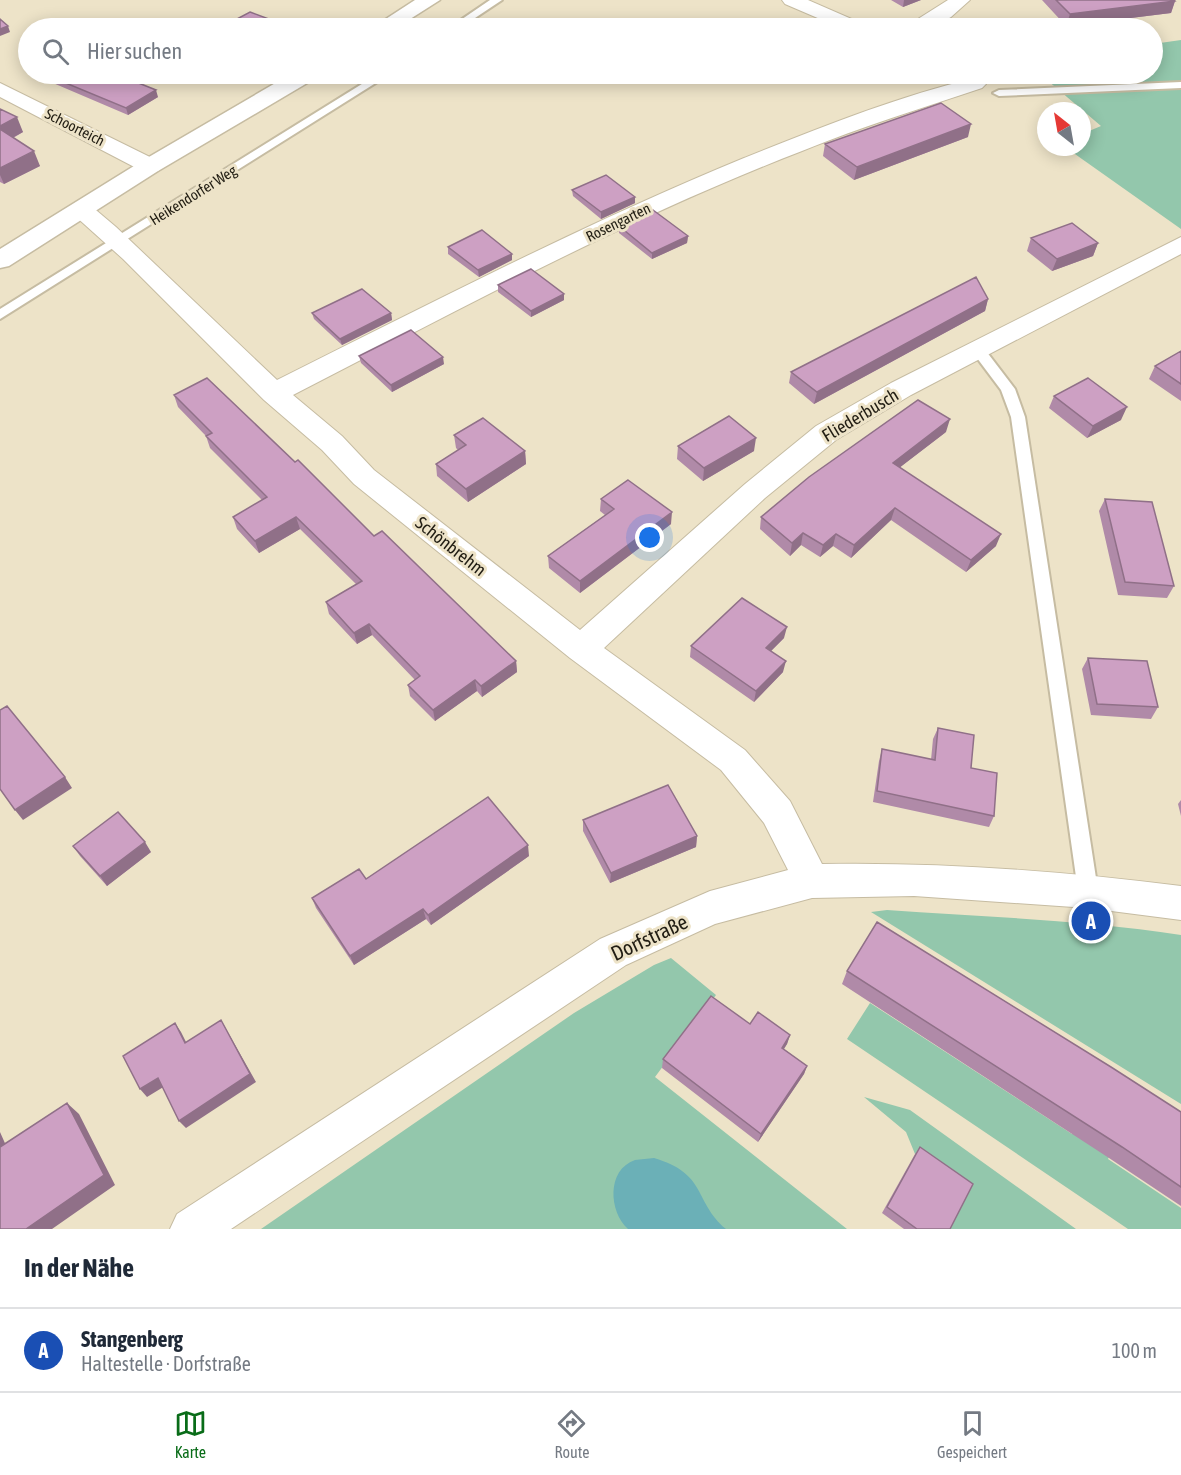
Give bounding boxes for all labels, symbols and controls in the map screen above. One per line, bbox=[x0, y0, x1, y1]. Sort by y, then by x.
search box bbox=[18, 18, 1163, 84]
icon: search bbox=[39, 35, 72, 68]
text: Hier suchen bbox=[87, 38, 182, 64]
north arrow bbox=[1037, 102, 1091, 156]
street label: Schoorteich bbox=[42, 105, 108, 149]
street label: Heikendorfer Weg bbox=[147, 161, 240, 228]
street label: Rosengarten bbox=[583, 199, 653, 245]
street label: Fliederbusch bbox=[818, 384, 902, 446]
street label: Schönbrehm bbox=[412, 512, 490, 580]
your location bbox=[635, 523, 664, 552]
pin: A bbox=[1072, 898, 1110, 944]
street label: Dorfstraße bbox=[607, 909, 691, 965]
text: In der Nähe bbox=[24, 1253, 134, 1283]
text: Stangenberg bbox=[81, 1326, 183, 1352]
text: A bbox=[39, 1339, 48, 1362]
text: 100 m bbox=[1112, 1339, 1157, 1362]
text: Haltestelle · Dorfstraße bbox=[81, 1352, 251, 1375]
tab: Karte bbox=[174, 1407, 207, 1461]
tab: Route bbox=[554, 1407, 589, 1461]
tab: Gespeichert bbox=[937, 1407, 1007, 1461]

